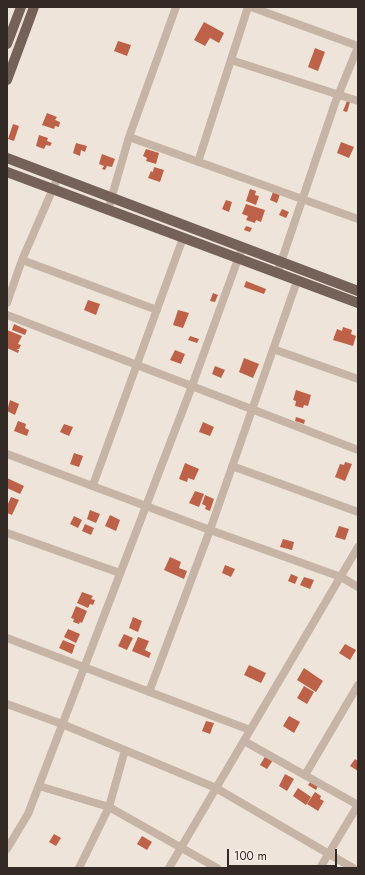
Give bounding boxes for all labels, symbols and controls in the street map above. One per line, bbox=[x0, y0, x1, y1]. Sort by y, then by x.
scale bar bbox=[229, 841, 339, 867]
text: 100 m bbox=[234, 847, 267, 865]

